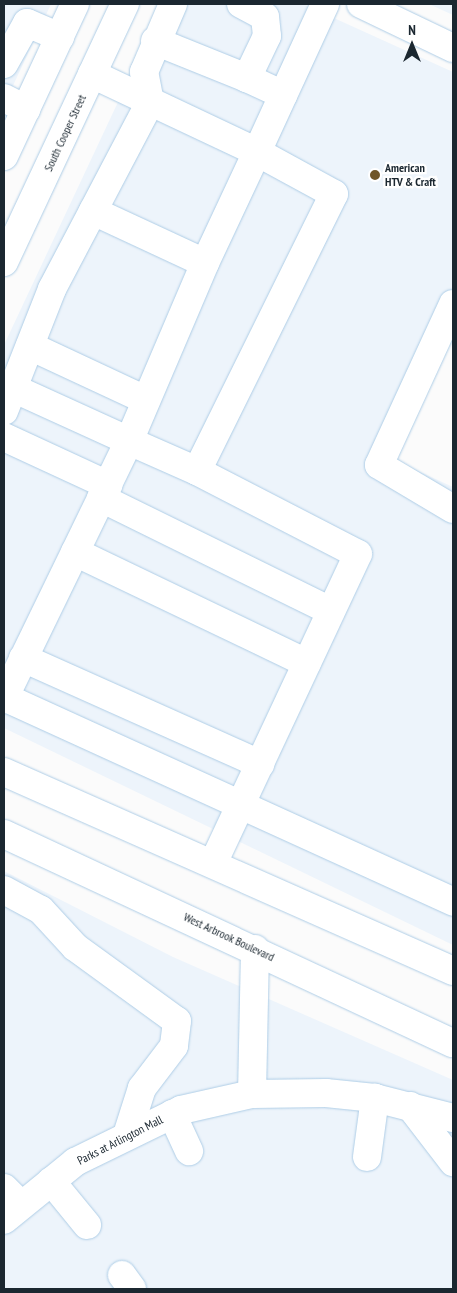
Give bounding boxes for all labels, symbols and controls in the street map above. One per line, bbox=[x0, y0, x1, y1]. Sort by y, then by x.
north arrow bbox=[387, 20, 437, 70]
text: N bbox=[408, 21, 416, 39]
street label: South Cooper Street bbox=[41, 92, 89, 174]
place label: American HTV & Craft bbox=[385, 161, 436, 189]
marker: American HTV & Craft bbox=[369, 169, 381, 181]
street label: West Arbrook Boulevard bbox=[181, 910, 277, 964]
street label: Parks at Arlington Mall bbox=[75, 1112, 165, 1168]

